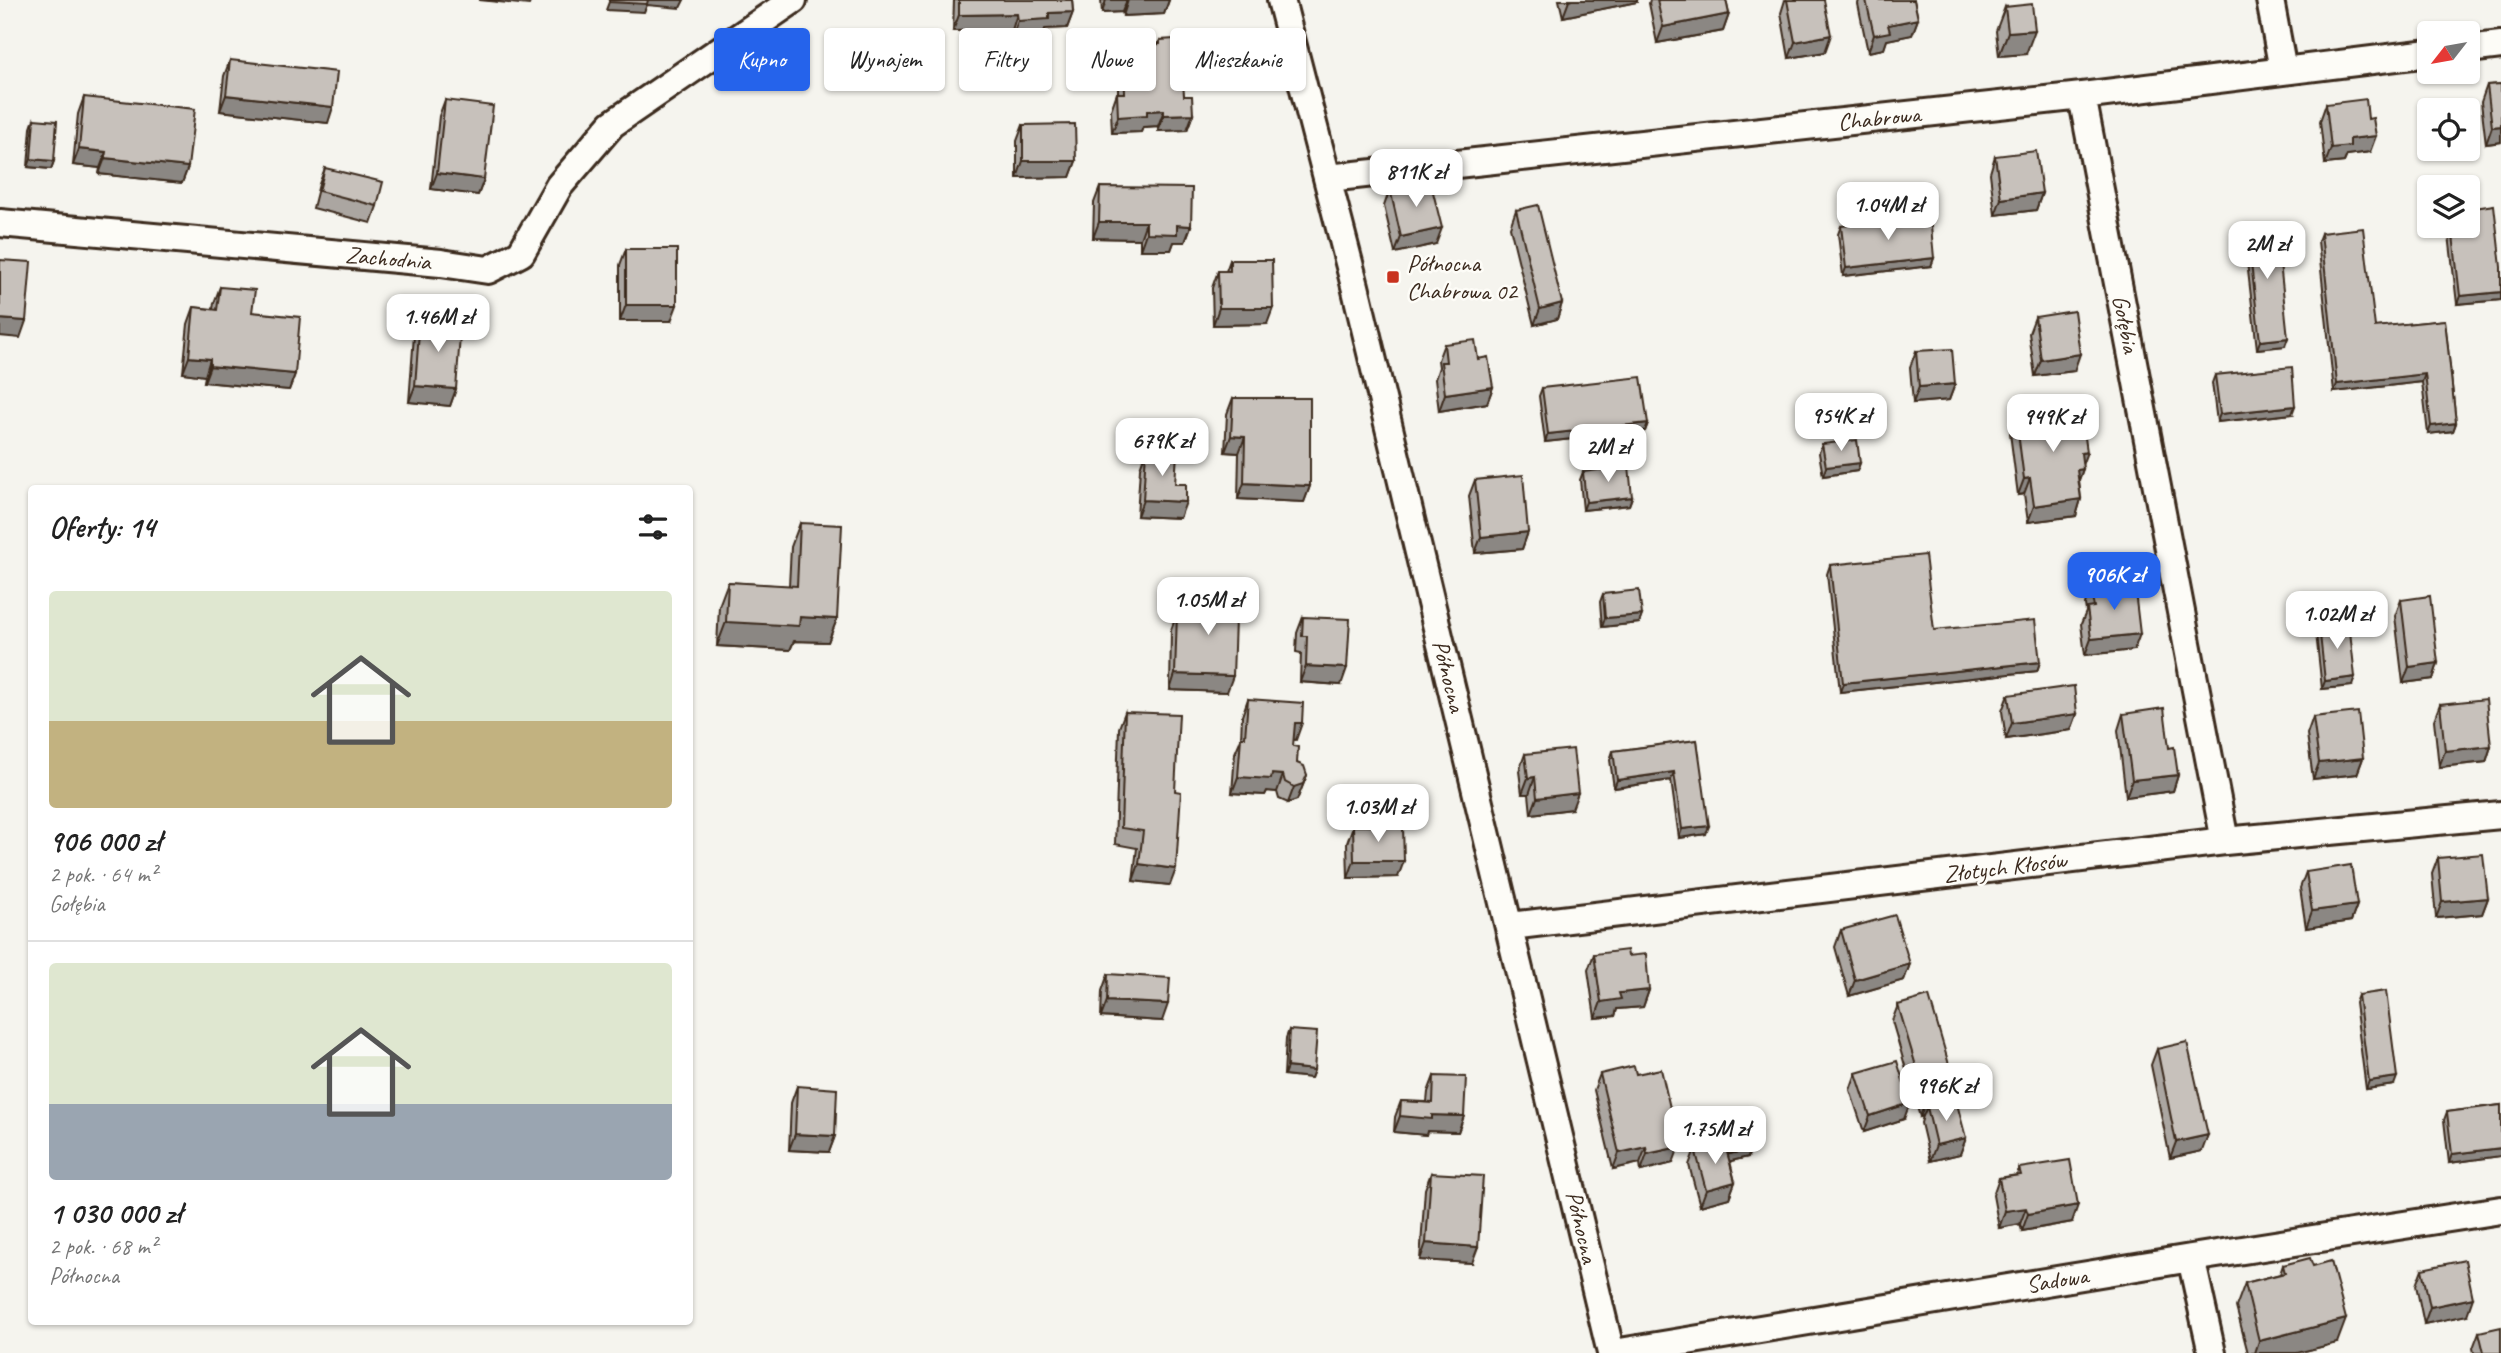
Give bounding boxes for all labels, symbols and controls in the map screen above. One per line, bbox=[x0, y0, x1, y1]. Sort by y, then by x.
north arrow bbox=[2417, 21, 2480, 84]
map controls bbox=[2417, 21, 2480, 238]
chip: Kupno bbox=[714, 28, 810, 91]
chip: Wynajem bbox=[824, 28, 945, 91]
chip: Filtry bbox=[959, 28, 1052, 91]
chip: Nowe bbox=[1066, 28, 1156, 91]
chip: Mieszkanie bbox=[1170, 28, 1306, 91]
button: locate bbox=[2417, 98, 2480, 161]
street label: Chabrowa bbox=[1836, 99, 1924, 137]
pin: 811K zł bbox=[1351, 150, 1481, 209]
text: 811K zł bbox=[1386, 157, 1446, 186]
button: layers bbox=[2417, 175, 2480, 238]
pin: 1.04M zł bbox=[1816, 182, 1960, 242]
text: 1.04M zł bbox=[1853, 190, 1923, 219]
pin: 2M zł bbox=[2218, 222, 2316, 281]
text: 2M zł bbox=[2244, 229, 2290, 258]
street label: Zachodnia bbox=[344, 239, 433, 277]
place label: Północna Chabrowa 02 bbox=[1407, 248, 1519, 306]
marker: Północna Chabrowa 02 bbox=[1385, 269, 1401, 285]
street label: Gołębia bbox=[2106, 293, 2147, 357]
pin: 1.46M zł bbox=[366, 294, 510, 354]
text: 1.46M zł bbox=[403, 302, 473, 331]
pin: 954K zł bbox=[1776, 393, 1906, 453]
pin: 949K zł bbox=[1988, 394, 2118, 454]
text: 954K zł bbox=[1811, 401, 1871, 430]
text: 949K zł bbox=[2023, 402, 2083, 431]
pin: 679K zł bbox=[1097, 419, 1227, 478]
pin: 2M zł bbox=[1559, 424, 1657, 484]
text: 679K zł bbox=[1132, 426, 1192, 455]
text: 2M zł bbox=[1585, 432, 1631, 461]
text: Oferty: 14 bbox=[49, 508, 155, 546]
icon: filters bbox=[634, 508, 672, 546]
pin: 906K zł bbox=[2049, 552, 2179, 612]
text: 906K zł bbox=[2084, 560, 2144, 589]
pin: 1.05M zł bbox=[1136, 578, 1280, 637]
text: 1.05M zł bbox=[1173, 585, 1243, 614]
pin: 1.02M zł bbox=[2265, 592, 2409, 651]
text: 1.02M zł bbox=[2302, 599, 2372, 628]
icon: home bbox=[298, 637, 424, 763]
street label: Północna bbox=[1426, 637, 1473, 716]
pin: 1.03M zł bbox=[1306, 784, 1450, 844]
text: 1.03M zł bbox=[1343, 792, 1413, 821]
text: 906 000 zł bbox=[49, 822, 161, 860]
street label: Złotych Kłosów bbox=[1942, 844, 2070, 889]
text: 2 pok. · 64 m² bbox=[49, 860, 157, 889]
text: Gołębia bbox=[49, 889, 105, 918]
icon: home bbox=[298, 1009, 424, 1135]
pin: 996K zł bbox=[1881, 1064, 2011, 1123]
text: 996K zł bbox=[1916, 1071, 1976, 1100]
pin: 1.75M zł bbox=[1643, 1106, 1787, 1166]
text: 1.75M zł bbox=[1680, 1114, 1750, 1143]
street label: Północna bbox=[1559, 1188, 1605, 1267]
text: 1 030 000 zł bbox=[49, 1194, 181, 1232]
text: 2 pok. · 68 m² bbox=[49, 1232, 157, 1261]
street label: Sadowa bbox=[2024, 1260, 2092, 1300]
text: Północna bbox=[49, 1261, 119, 1290]

